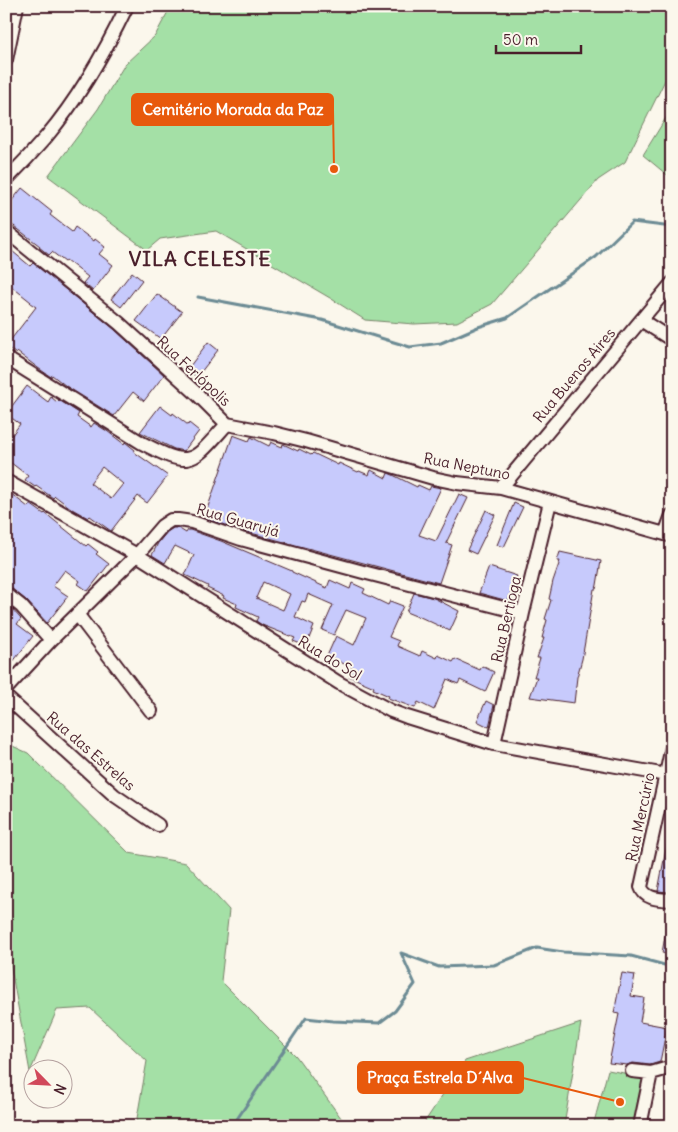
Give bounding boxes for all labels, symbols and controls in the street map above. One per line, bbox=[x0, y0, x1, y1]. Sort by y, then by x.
scale bar bbox=[496, 22, 580, 54]
text: 50 m bbox=[503, 30, 538, 49]
callout: Cemitério Morada da Paz bbox=[132, 94, 333, 125]
text: Cemitério Morada da Paz bbox=[142, 99, 324, 119]
district label: VILA CELESTE bbox=[129, 246, 271, 271]
street label: Rua Buenos Aires bbox=[529, 324, 619, 426]
street label: Rua Ferlópolis bbox=[153, 332, 235, 410]
street label: Rua Neptuno bbox=[422, 448, 512, 484]
street label: Rua Guarujá bbox=[194, 499, 282, 541]
street label: Rua Bertioga bbox=[487, 574, 525, 664]
street label: Rua do Sol bbox=[295, 632, 365, 684]
street label: Rua das Estrelas bbox=[43, 707, 139, 795]
street label: Rua Mercúrio bbox=[621, 771, 659, 863]
north arrow bbox=[22, 1060, 72, 1110]
callout: Praça Estrela D´Alva bbox=[358, 1062, 523, 1093]
text: Praça Estrela D´Alva bbox=[367, 1067, 513, 1088]
text: N bbox=[50, 1081, 70, 1097]

